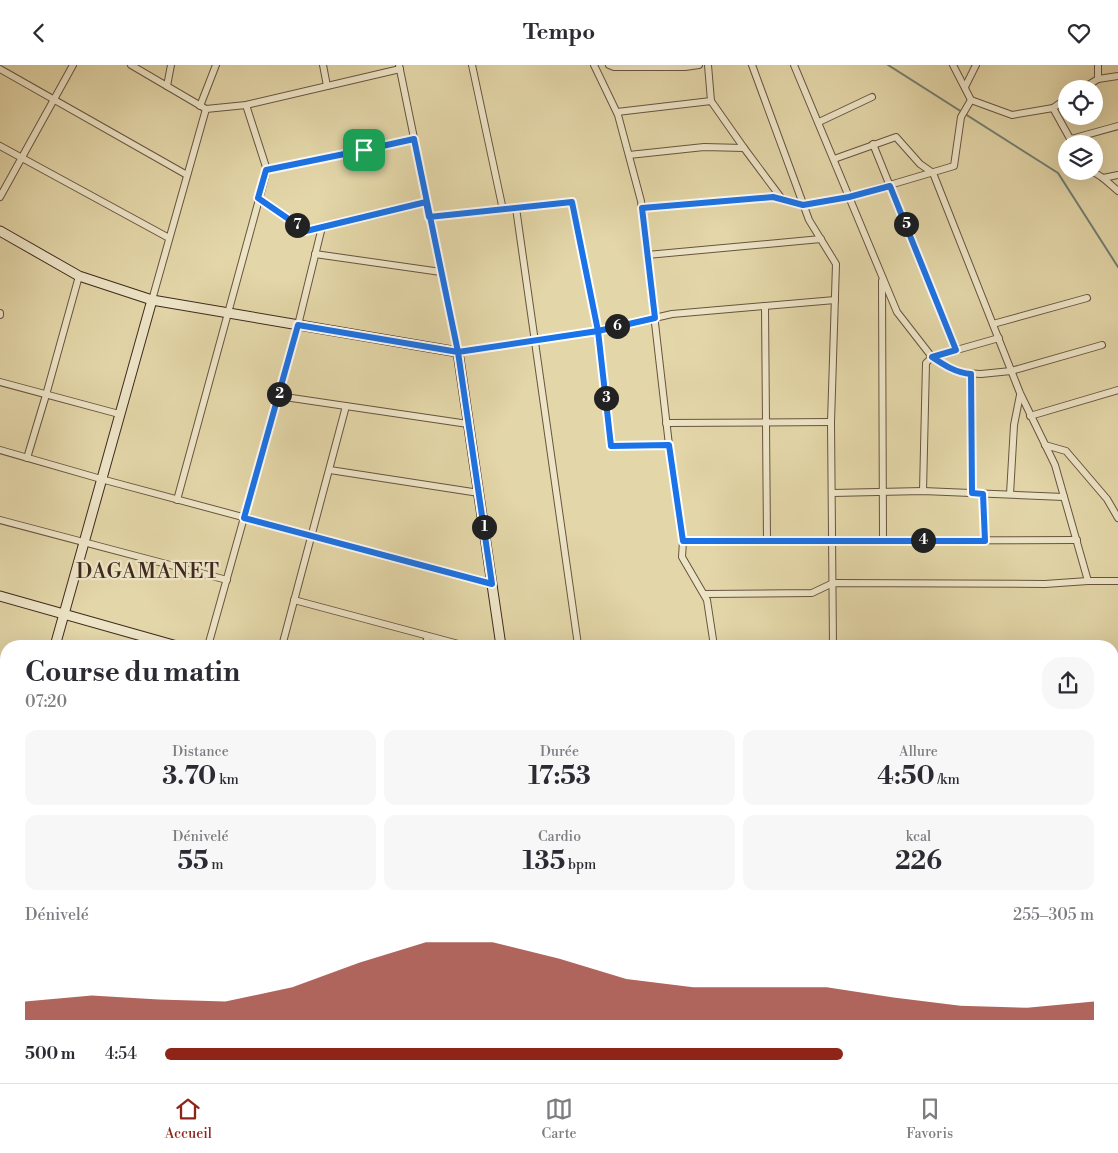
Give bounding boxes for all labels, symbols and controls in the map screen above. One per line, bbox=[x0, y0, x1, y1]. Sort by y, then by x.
icon: back bbox=[25, 19, 53, 47]
text: Tempo bbox=[523, 19, 595, 46]
icon: heart bbox=[1065, 19, 1093, 47]
map controls bbox=[1058, 80, 1103, 180]
button: locate bbox=[1058, 80, 1103, 125]
pin bbox=[343, 129, 385, 171]
button: layers bbox=[1058, 135, 1103, 180]
icon: arrive bbox=[350, 136, 378, 164]
pin: 5 bbox=[894, 211, 918, 237]
pin: 7 bbox=[284, 213, 310, 237]
text: 5 bbox=[902, 215, 911, 233]
text: 7 bbox=[293, 216, 302, 234]
pin: 6 bbox=[604, 313, 630, 339]
text: 6 bbox=[613, 317, 622, 335]
pin: 2 bbox=[266, 381, 292, 407]
text: 2 bbox=[275, 385, 284, 403]
pin: 3 bbox=[594, 385, 618, 411]
text: 3 bbox=[602, 389, 611, 407]
pin: 1 bbox=[472, 515, 496, 539]
text: 1 bbox=[481, 518, 488, 536]
pin: 4 bbox=[910, 527, 936, 553]
text: 4 bbox=[919, 531, 928, 549]
district label: DAGAMANET bbox=[76, 559, 220, 585]
text: Course du matin bbox=[25, 655, 240, 690]
button: share bbox=[1042, 657, 1094, 709]
text: 07:20 bbox=[25, 692, 67, 712]
text: Distance bbox=[172, 743, 229, 761]
text: Durée bbox=[540, 743, 579, 761]
text: Allure bbox=[899, 743, 938, 761]
text: 3.70 bbox=[162, 761, 216, 792]
text: 17:53 bbox=[528, 761, 591, 792]
text: 4:50 bbox=[877, 761, 935, 792]
text: km bbox=[216, 771, 239, 789]
text: /km bbox=[935, 771, 960, 789]
text: Dénivelé bbox=[173, 828, 228, 846]
text: Cardio bbox=[538, 828, 581, 846]
text: kcal bbox=[906, 828, 931, 846]
text: 55 bbox=[177, 846, 208, 877]
text: 135 bbox=[523, 846, 565, 877]
text: 226 bbox=[895, 846, 942, 877]
text: m bbox=[208, 856, 224, 874]
text: bpm bbox=[565, 856, 596, 874]
text: Dénivelé bbox=[25, 905, 89, 925]
text: 255–305 m bbox=[1013, 905, 1094, 925]
text: 500 m bbox=[25, 1044, 75, 1064]
text: 4:54 bbox=[105, 1044, 137, 1064]
tab: Accueil bbox=[165, 1095, 212, 1143]
tab: Carte bbox=[542, 1095, 577, 1143]
tab: Favoris bbox=[906, 1095, 953, 1143]

